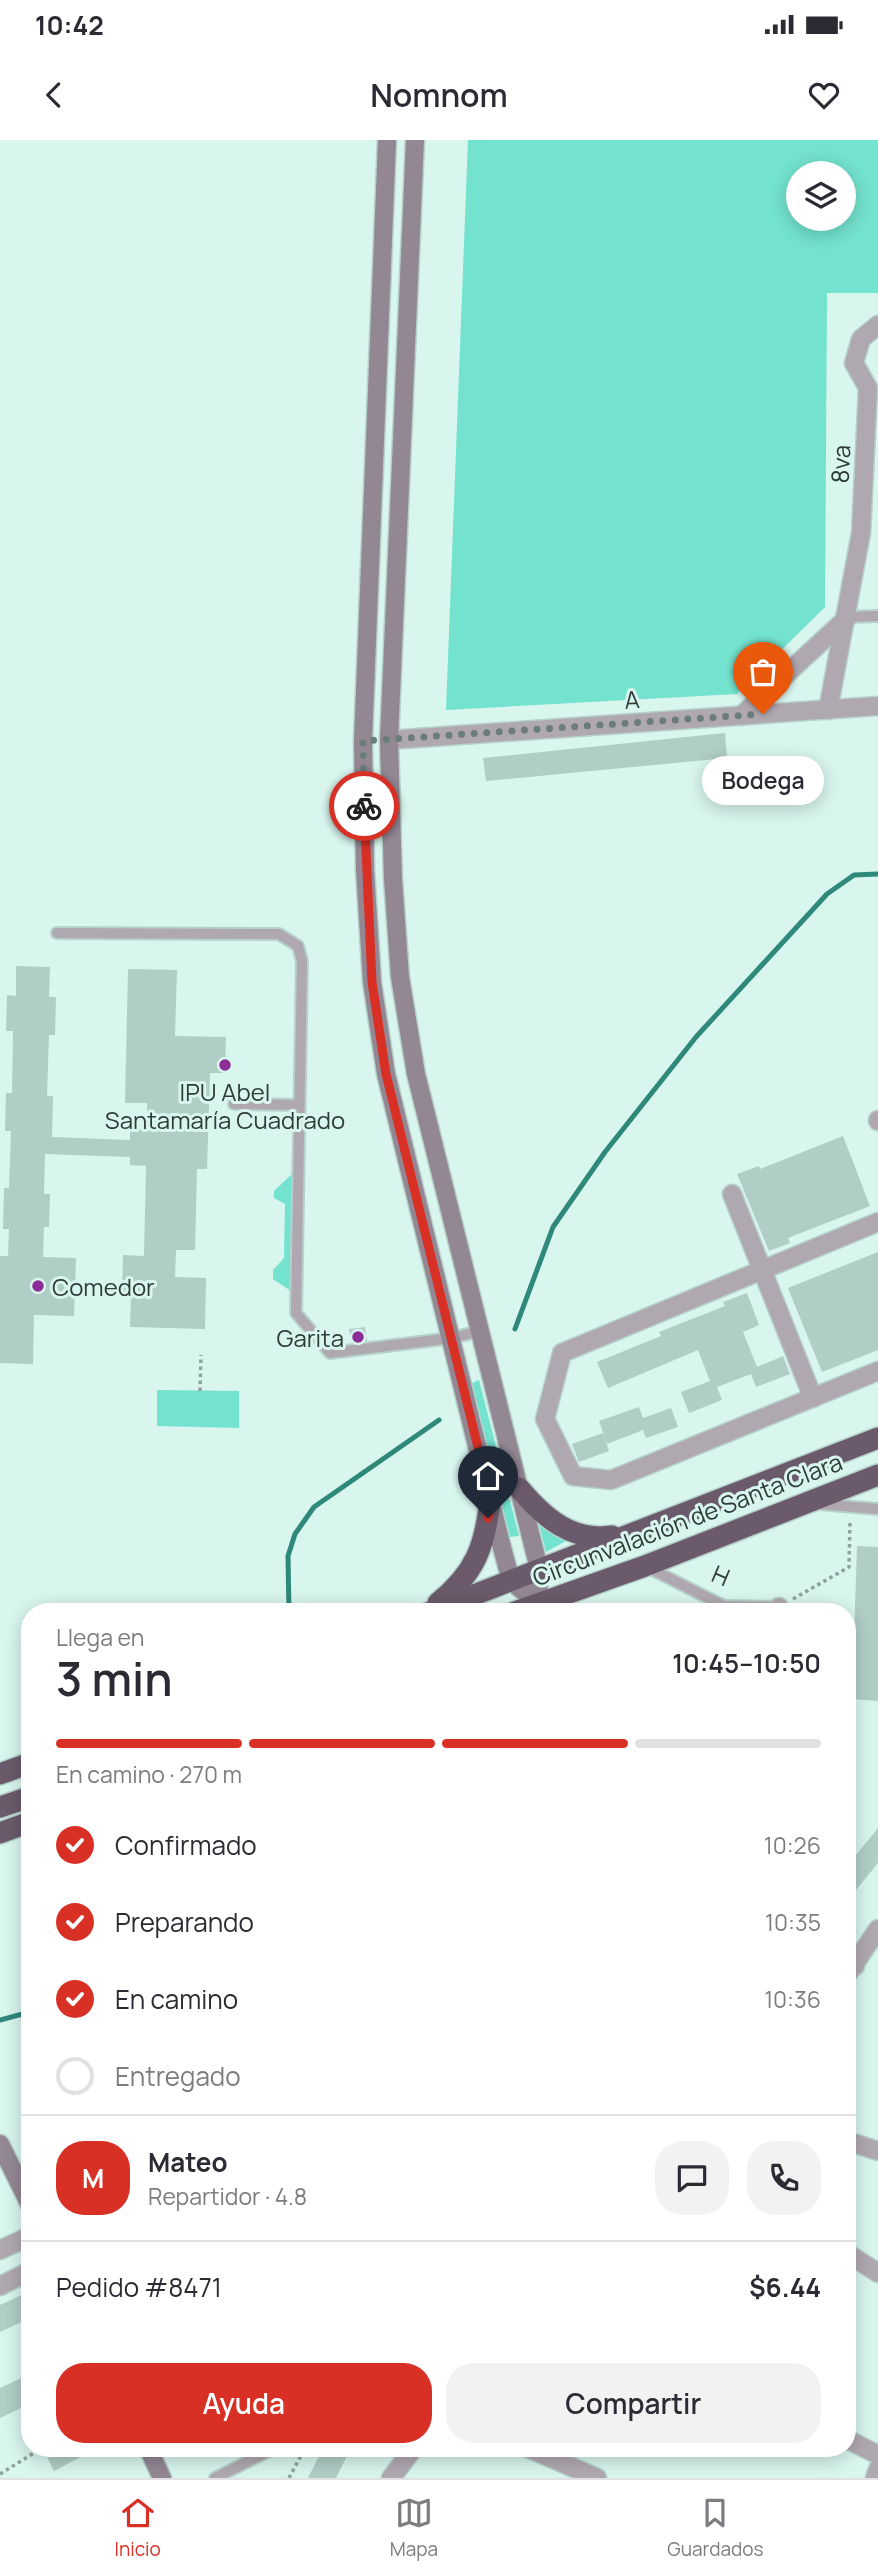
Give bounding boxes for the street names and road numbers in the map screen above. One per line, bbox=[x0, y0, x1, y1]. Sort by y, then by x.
street label: 8va bbox=[823, 444, 857, 484]
street label: A bbox=[623, 682, 641, 716]
street label: Circunvalación de Santa Clara bbox=[527, 1445, 847, 1593]
street label: H bbox=[707, 1557, 735, 1593]

